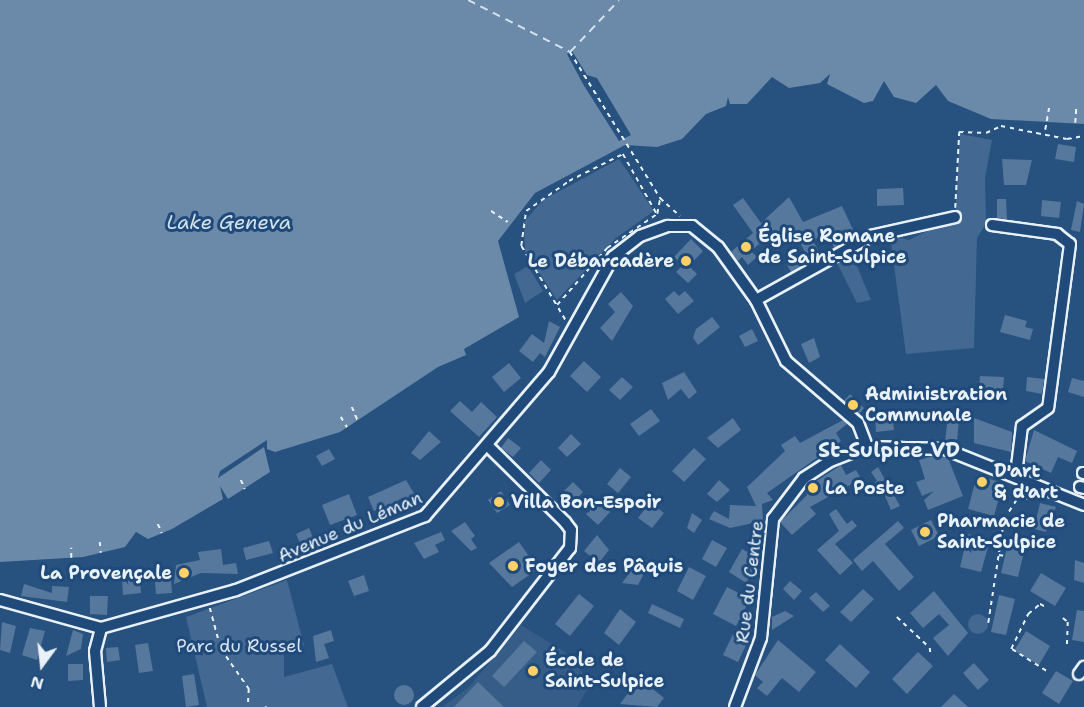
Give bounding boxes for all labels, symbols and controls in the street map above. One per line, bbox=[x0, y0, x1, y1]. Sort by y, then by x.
water label: Lake Geneva bbox=[167, 210, 291, 234]
place label: Église Romane de Saint-Sulpice bbox=[758, 226, 907, 268]
marker: Église Romane de Saint-Sulpice bbox=[739, 240, 753, 254]
place label: Le Débarcadère bbox=[528, 250, 674, 272]
marker: Le Débarcadère bbox=[679, 254, 693, 268]
place label: Administration Communale bbox=[865, 384, 1007, 426]
marker: Administration Communale bbox=[846, 398, 860, 412]
district label: St-Sulpice VD bbox=[818, 437, 960, 463]
place label: D'art & d'art bbox=[994, 461, 1058, 504]
marker: D'art & d'art bbox=[975, 475, 989, 489]
place label: La Poste bbox=[825, 477, 905, 499]
marker: La Poste bbox=[806, 481, 820, 495]
street label: Avenue du Léman bbox=[275, 487, 425, 567]
place label: Villa Bon-Espoir bbox=[511, 491, 661, 513]
marker: Villa Bon-Espoir bbox=[492, 495, 506, 509]
place label: Pharmacie de Saint-Sulpice bbox=[937, 511, 1065, 554]
street label: Rue du Centre bbox=[732, 520, 768, 644]
marker: Pharmacie de Saint-Sulpice bbox=[918, 525, 932, 539]
place label: Foyer des Pâquis bbox=[525, 555, 683, 577]
marker: Foyer des Pâquis bbox=[506, 559, 520, 573]
place label: La Provençale bbox=[40, 562, 172, 584]
marker: La Provençale bbox=[177, 566, 191, 580]
north arrow bbox=[12, 635, 72, 695]
park label: Parc du Russel bbox=[176, 635, 302, 657]
place label: École de Saint-Sulpice bbox=[545, 650, 664, 692]
marker: École de Saint-Sulpice bbox=[526, 664, 540, 678]
text: N bbox=[28, 671, 46, 695]

